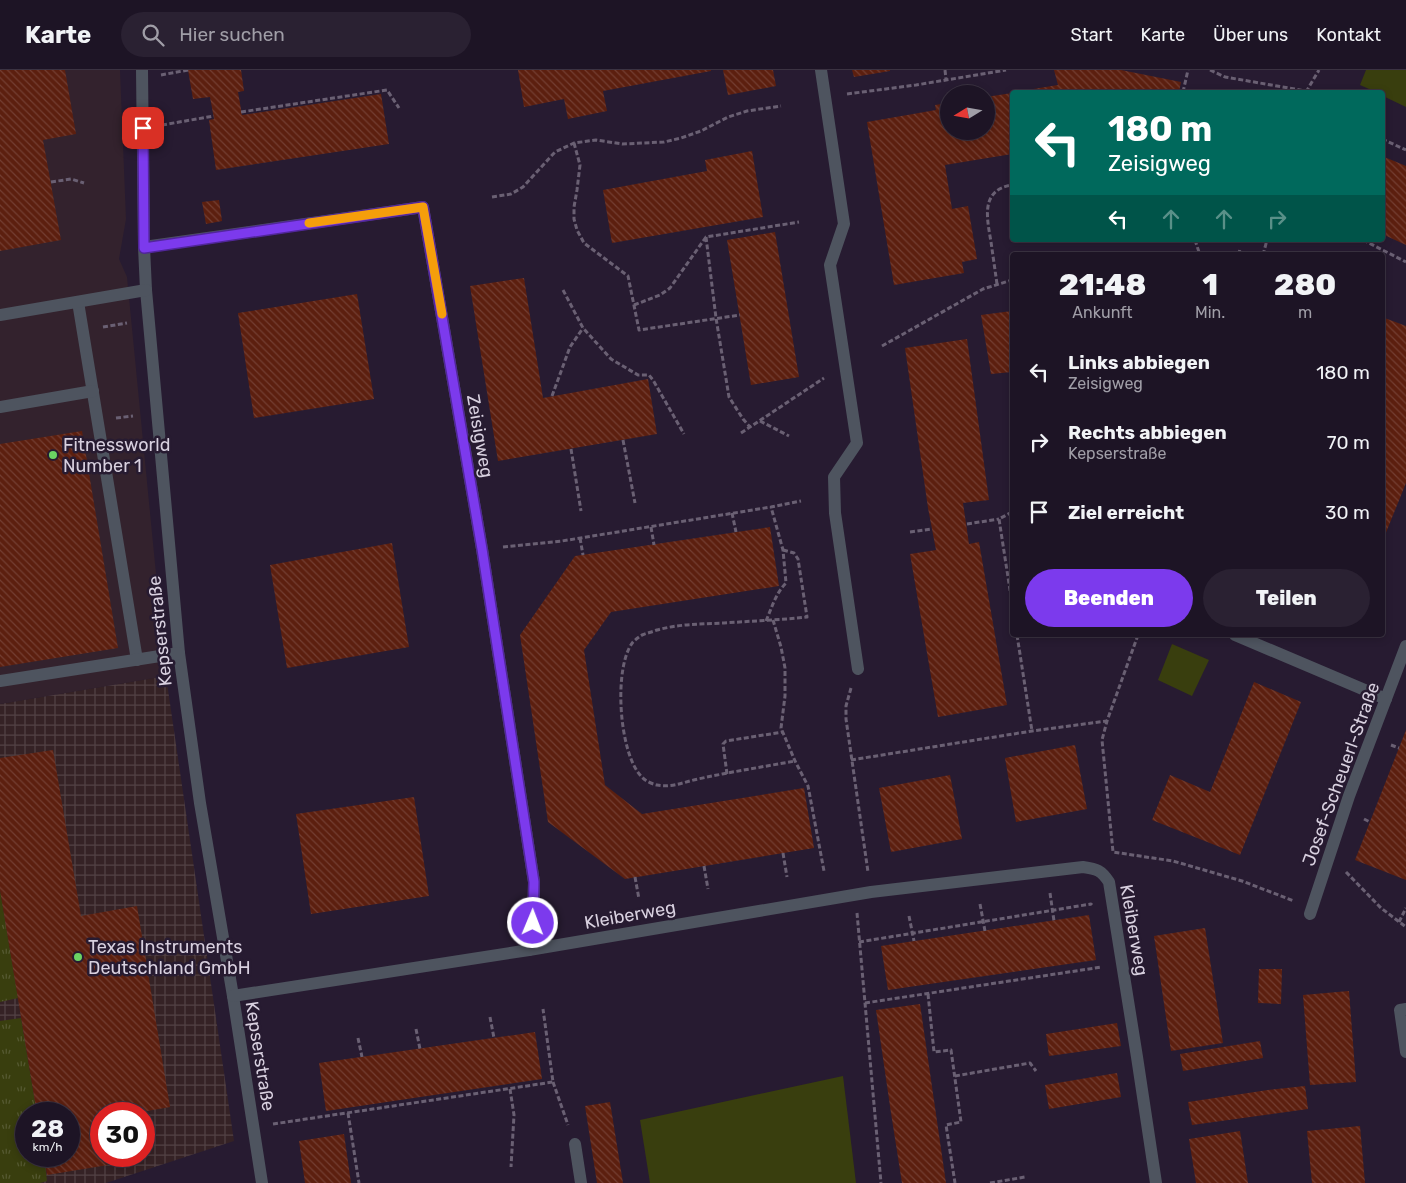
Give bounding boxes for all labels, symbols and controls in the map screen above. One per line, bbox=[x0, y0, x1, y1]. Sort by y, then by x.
search box bbox=[121, 12, 471, 57]
text: Karte bbox=[25, 21, 91, 49]
icon: search bbox=[139, 21, 167, 49]
text: Hier suchen bbox=[179, 23, 285, 46]
text: Start bbox=[1070, 24, 1113, 46]
text: Karte bbox=[1141, 24, 1185, 46]
text: Über uns bbox=[1213, 24, 1288, 46]
text: Kontakt bbox=[1316, 24, 1381, 46]
north arrow bbox=[940, 85, 995, 140]
map controls bbox=[940, 85, 995, 140]
pin bbox=[122, 107, 164, 149]
text: 180 m bbox=[1108, 108, 1212, 150]
icon: left bbox=[1025, 110, 1090, 175]
icon: arrive bbox=[129, 114, 157, 142]
text: Zeisigweg bbox=[1108, 150, 1211, 177]
icon: left bbox=[1104, 205, 1132, 233]
icon: ahead bbox=[1157, 205, 1185, 233]
icon: ahead bbox=[1210, 205, 1238, 233]
icon: right bbox=[1263, 205, 1291, 233]
text: 21:48 bbox=[1059, 267, 1146, 303]
text: 1 bbox=[1202, 267, 1218, 303]
text: 280 bbox=[1274, 267, 1336, 303]
text: Ankunft bbox=[1072, 303, 1133, 322]
text: Min. bbox=[1195, 303, 1225, 322]
text: m bbox=[1298, 303, 1312, 322]
text: Links abbiegen bbox=[1068, 351, 1210, 374]
icon: left bbox=[1025, 358, 1053, 386]
text: 180 m bbox=[1316, 361, 1370, 384]
text: Zeisigweg bbox=[1068, 374, 1143, 393]
street label: Zeisigweg bbox=[462, 393, 498, 479]
text: Rechts abbiegen bbox=[1068, 421, 1227, 444]
icon: right bbox=[1025, 428, 1053, 456]
text: 70 m bbox=[1327, 431, 1370, 454]
place label: Fitnessworld Number 1 bbox=[63, 434, 170, 477]
text: Kepserstraße bbox=[1068, 444, 1166, 463]
marker: Fitnessworld Number 1 bbox=[47, 449, 59, 461]
icon: arrive bbox=[1025, 498, 1053, 526]
text: Ziel erreicht bbox=[1068, 501, 1184, 524]
text: 30 m bbox=[1325, 501, 1370, 524]
button: Beenden bbox=[1025, 569, 1193, 627]
button: Teilen bbox=[1203, 569, 1370, 627]
street label: Kepserstraße bbox=[143, 575, 177, 687]
street label: Josef-Scheuerl-Straße bbox=[1297, 679, 1385, 869]
street label: Kleiberweg bbox=[1115, 883, 1153, 977]
position arrow bbox=[506, 896, 558, 948]
street label: Kleiberweg bbox=[583, 896, 677, 934]
place label: Texas Instruments Deutschland GmbH bbox=[88, 936, 251, 979]
marker: Texas Instruments Deutschland GmbH bbox=[72, 951, 84, 963]
street label: Kepserstraße bbox=[240, 1000, 280, 1112]
speed limit sign: 30 bbox=[90, 1102, 155, 1167]
text: 28 bbox=[31, 1114, 64, 1143]
text: km/h bbox=[33, 1140, 62, 1154]

